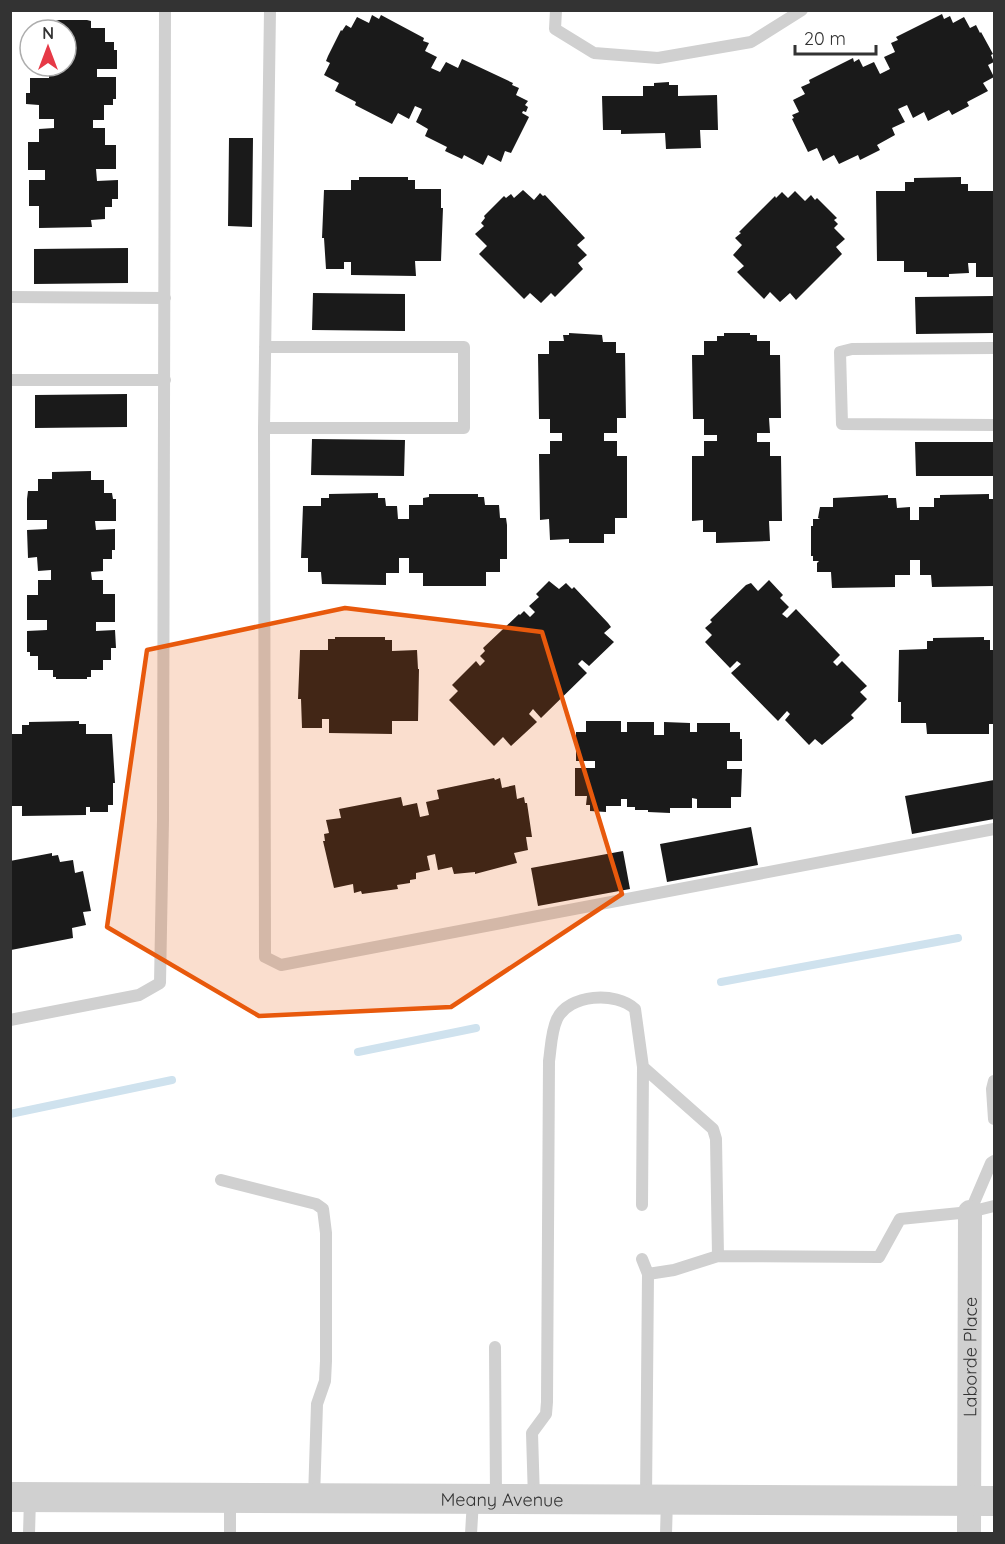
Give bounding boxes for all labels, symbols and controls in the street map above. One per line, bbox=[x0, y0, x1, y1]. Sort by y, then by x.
north arrow bbox=[18, 18, 78, 78]
scale bar bbox=[795, 18, 876, 56]
text: N bbox=[42, 23, 54, 43]
text: 20 m bbox=[804, 27, 846, 50]
street label: Laborde Place bbox=[958, 1297, 981, 1417]
street label: Meany Avenue bbox=[440, 1487, 564, 1511]

